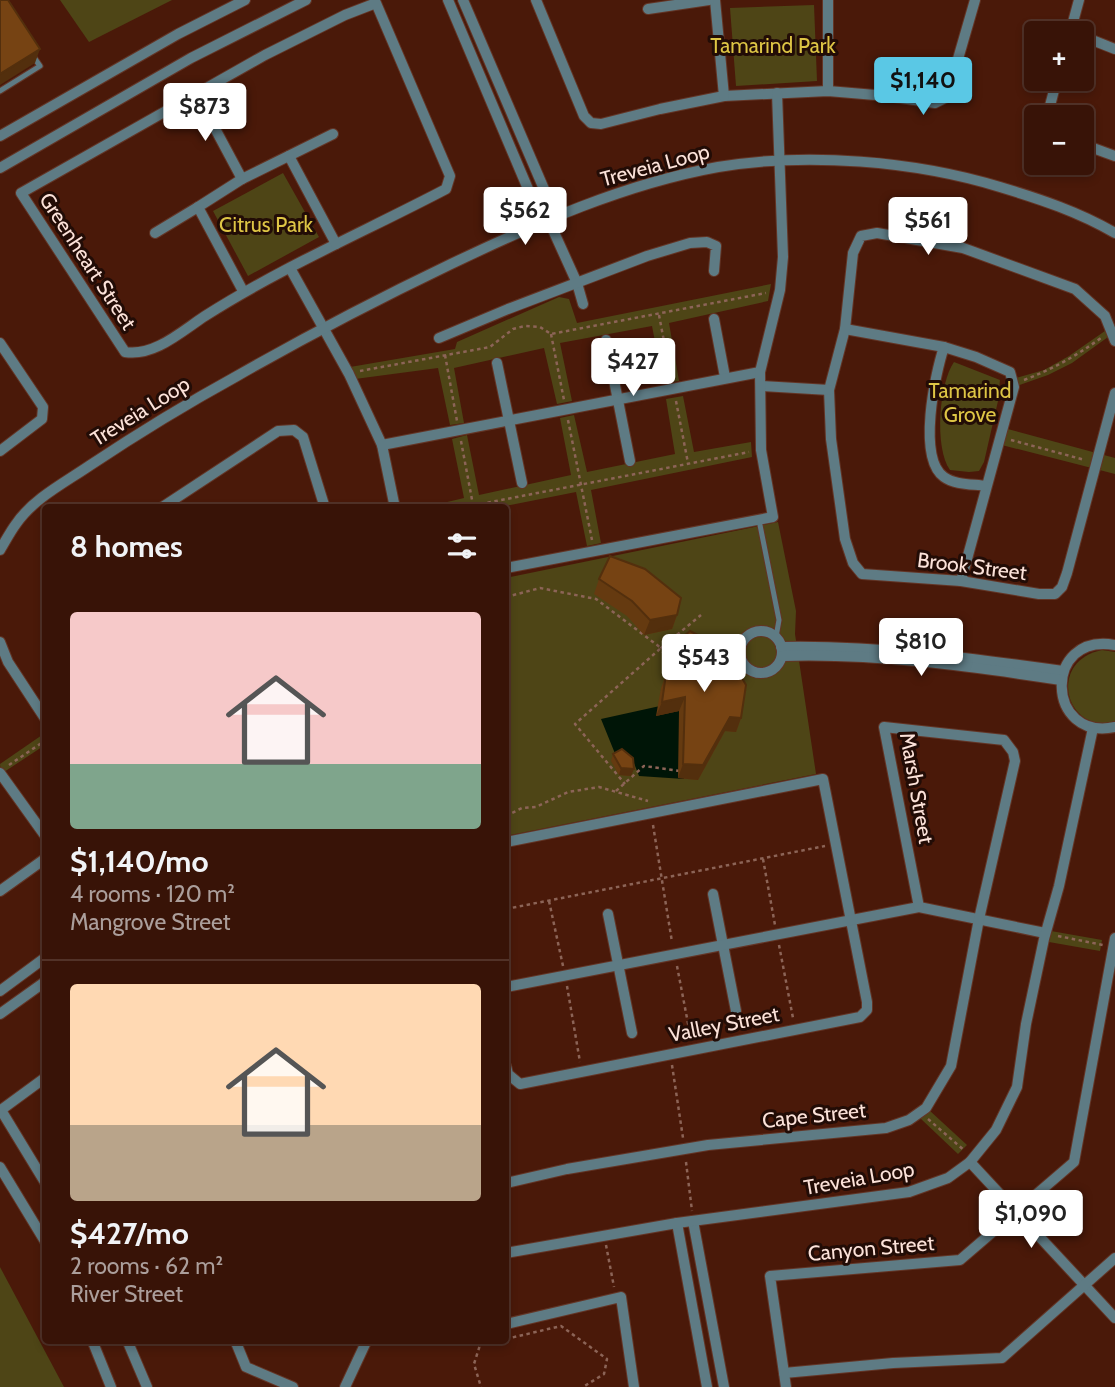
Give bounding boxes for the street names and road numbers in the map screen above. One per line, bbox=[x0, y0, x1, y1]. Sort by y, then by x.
street label: Treveia Loop bbox=[598, 138, 712, 192]
street label: Greenheart Street bbox=[34, 188, 142, 334]
street label: Treveia Loop bbox=[86, 371, 194, 451]
street label: Brook Street bbox=[916, 547, 1028, 585]
street label: Marsh Street bbox=[895, 730, 939, 846]
street label: Valley Street bbox=[667, 1001, 781, 1047]
street label: Cape Street bbox=[761, 1097, 867, 1133]
street label: Treveia Loop bbox=[802, 1156, 916, 1200]
street label: Canyon Street bbox=[807, 1230, 935, 1266]

